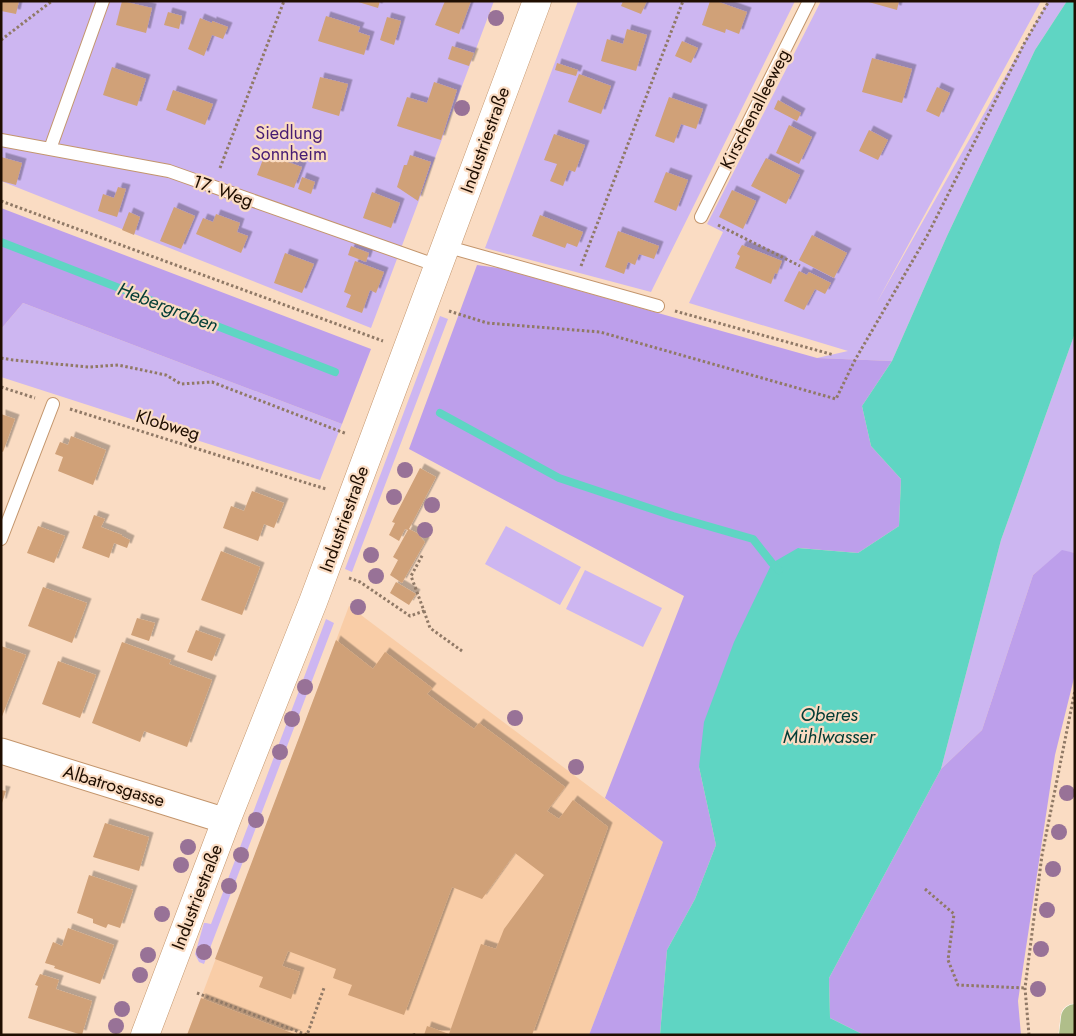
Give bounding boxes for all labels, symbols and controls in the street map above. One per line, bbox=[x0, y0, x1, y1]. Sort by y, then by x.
street label: Kirschenalleeweg bbox=[714, 44, 796, 174]
street label: Industriestraße bbox=[454, 83, 516, 197]
park label: Siedlung Sonnheim bbox=[251, 120, 327, 167]
street label: 17. Weg bbox=[189, 168, 257, 214]
water label: Hebergraben bbox=[114, 275, 222, 339]
street label: Klobweg bbox=[133, 403, 203, 447]
street label: Industriestraße bbox=[313, 462, 375, 576]
water label: Oberes Mühlwasser bbox=[783, 701, 877, 750]
street label: Albatrosgasse bbox=[60, 758, 168, 814]
street label: Industriestraße bbox=[165, 840, 229, 954]

